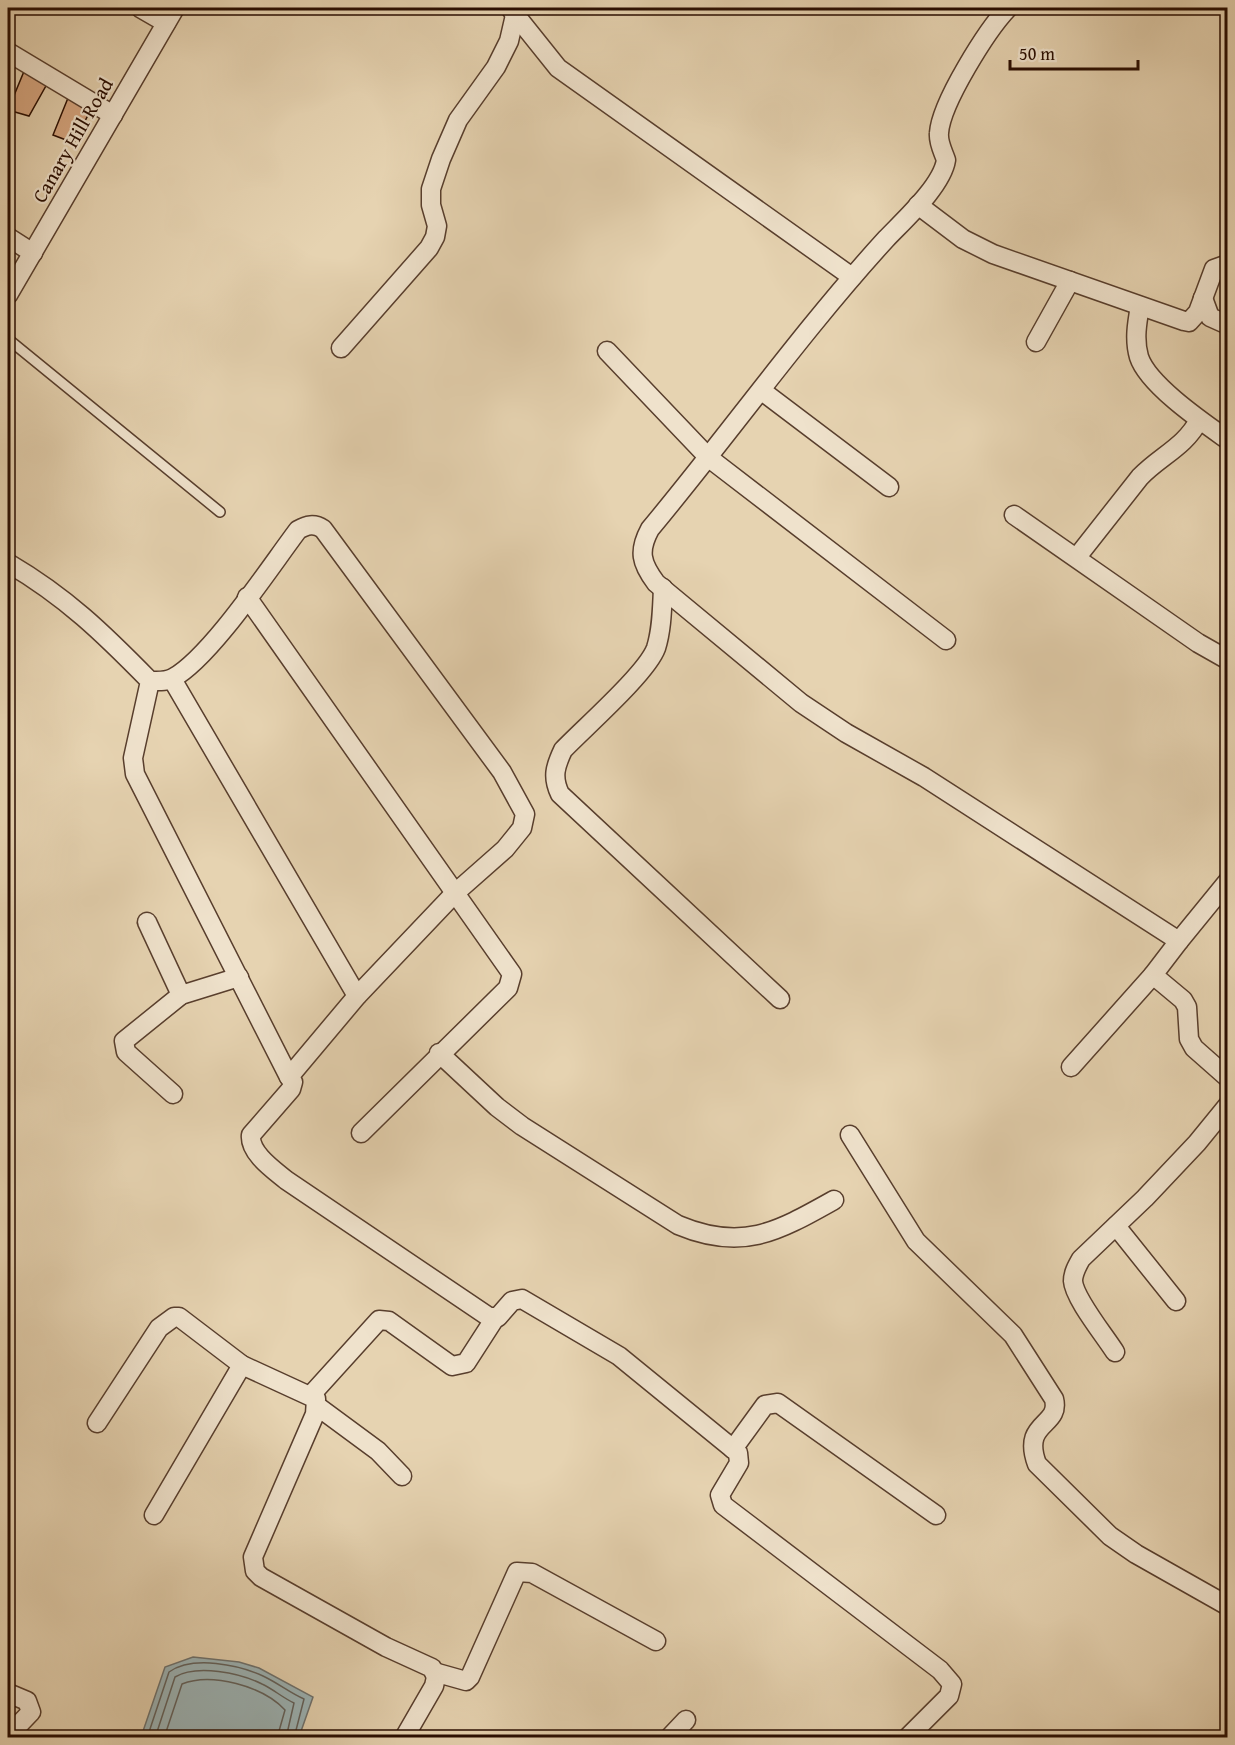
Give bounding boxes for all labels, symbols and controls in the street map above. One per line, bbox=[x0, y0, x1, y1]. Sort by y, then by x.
scale bar bbox=[1010, 33, 1138, 71]
text: 50 m bbox=[1019, 40, 1055, 67]
street label: Canary Hill Road bbox=[24, 72, 120, 208]

